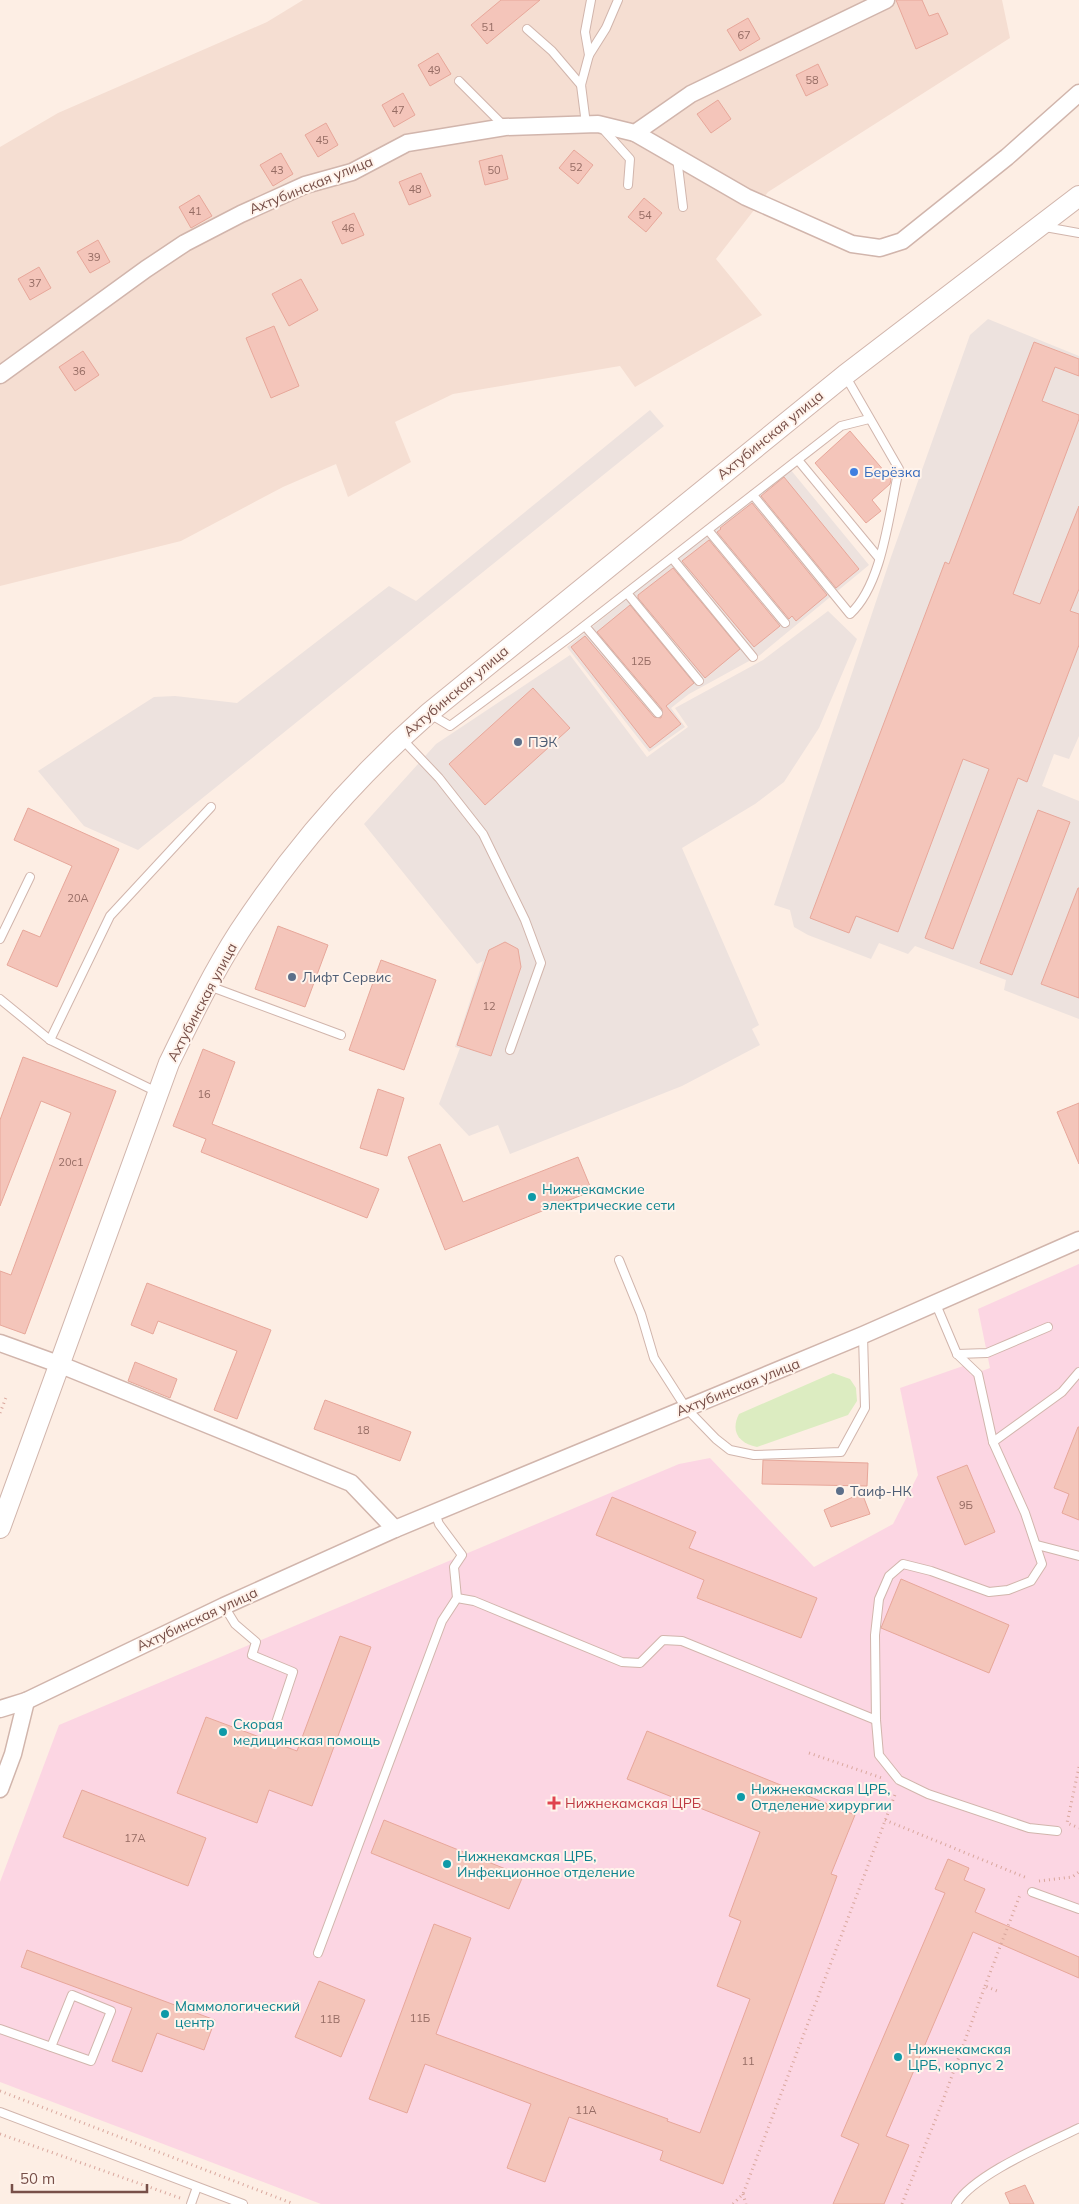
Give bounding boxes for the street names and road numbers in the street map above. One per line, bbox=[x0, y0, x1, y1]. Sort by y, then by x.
street label: Ахтубинская улица bbox=[247, 152, 375, 218]
street label: Ахтубинская улица bbox=[713, 387, 827, 483]
street label: Ахтубинская улица bbox=[400, 642, 512, 740]
street label: Ахтубинская улица bbox=[163, 940, 241, 1064]
street label: Ахтубинская улица bbox=[674, 1354, 802, 1420]
street label: Ахтубинская улица bbox=[133, 1583, 261, 1655]

